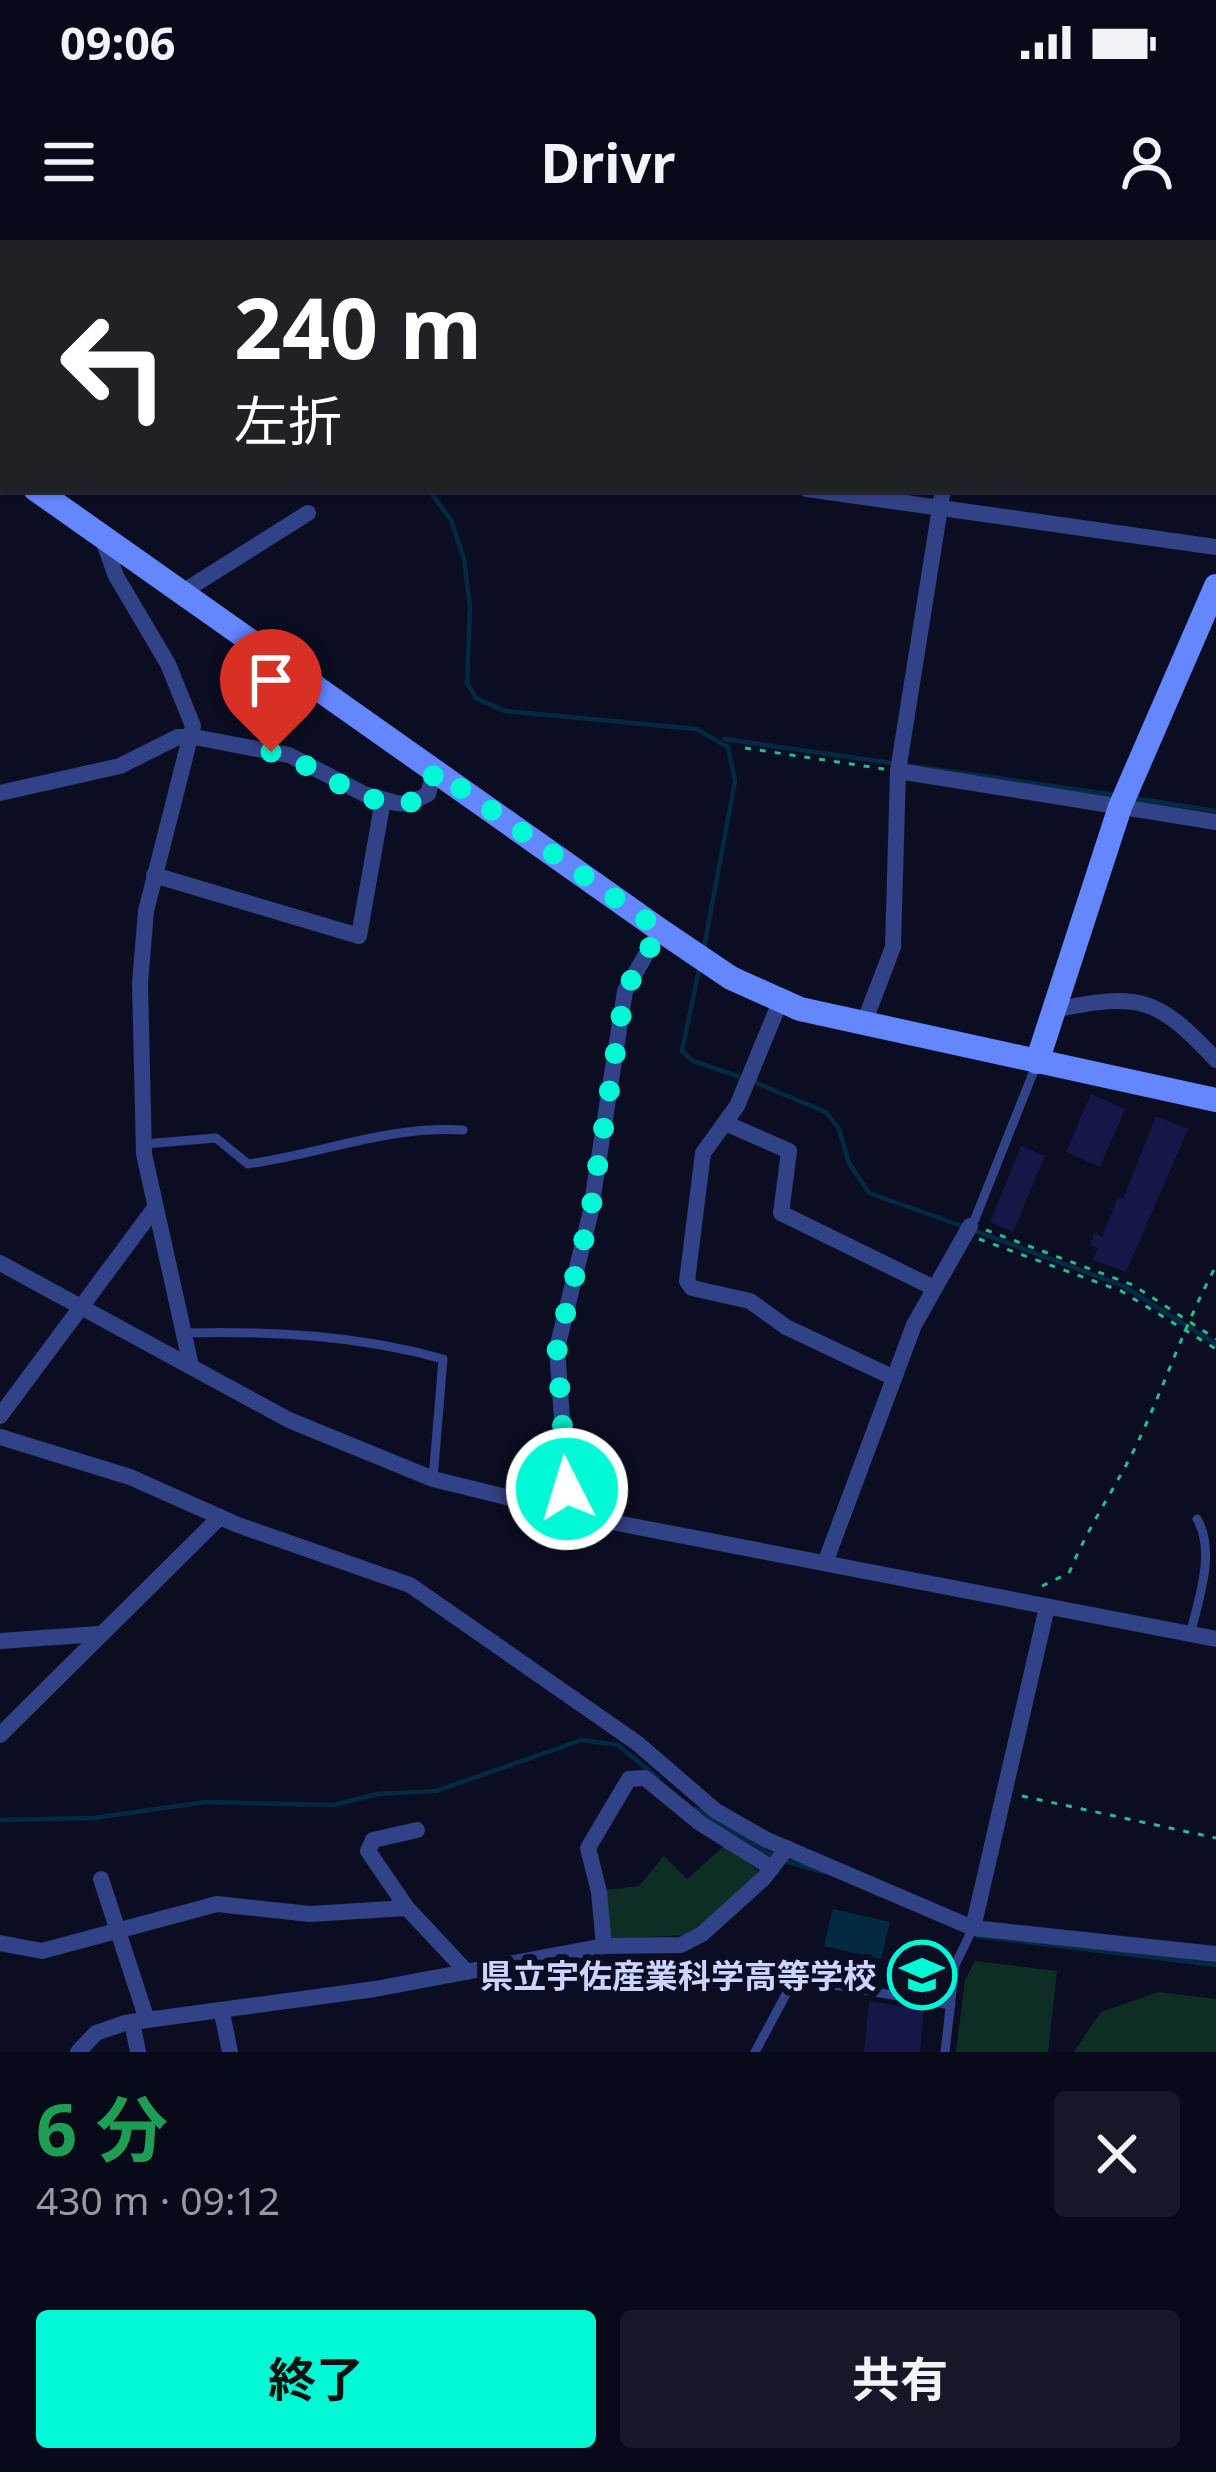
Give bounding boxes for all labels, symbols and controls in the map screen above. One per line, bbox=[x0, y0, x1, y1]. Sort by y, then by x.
text: 09:06 bbox=[60, 12, 176, 73]
text: Drivr bbox=[541, 125, 675, 199]
icon: menu bbox=[36, 129, 102, 195]
icon: person bbox=[1114, 129, 1180, 195]
text: 240 m bbox=[234, 269, 482, 384]
icon: left bbox=[36, 288, 192, 444]
text: 左折 bbox=[234, 383, 342, 457]
pin bbox=[220, 629, 322, 752]
icon: arrive bbox=[238, 647, 304, 713]
position arrow bbox=[504, 1426, 630, 1552]
school or university icon: 県立宇佐産業科学高等学校 bbox=[887, 1940, 957, 2010]
place label: 県立宇佐産業科学高等学校 bbox=[480, 1953, 876, 1998]
text: 6 分 bbox=[36, 2079, 168, 2177]
button: close bbox=[1054, 2091, 1180, 2217]
text: 430 m · 09:12 bbox=[36, 2173, 280, 2226]
button: 終了 bbox=[36, 2310, 596, 2448]
button: 共有 bbox=[620, 2310, 1180, 2448]

